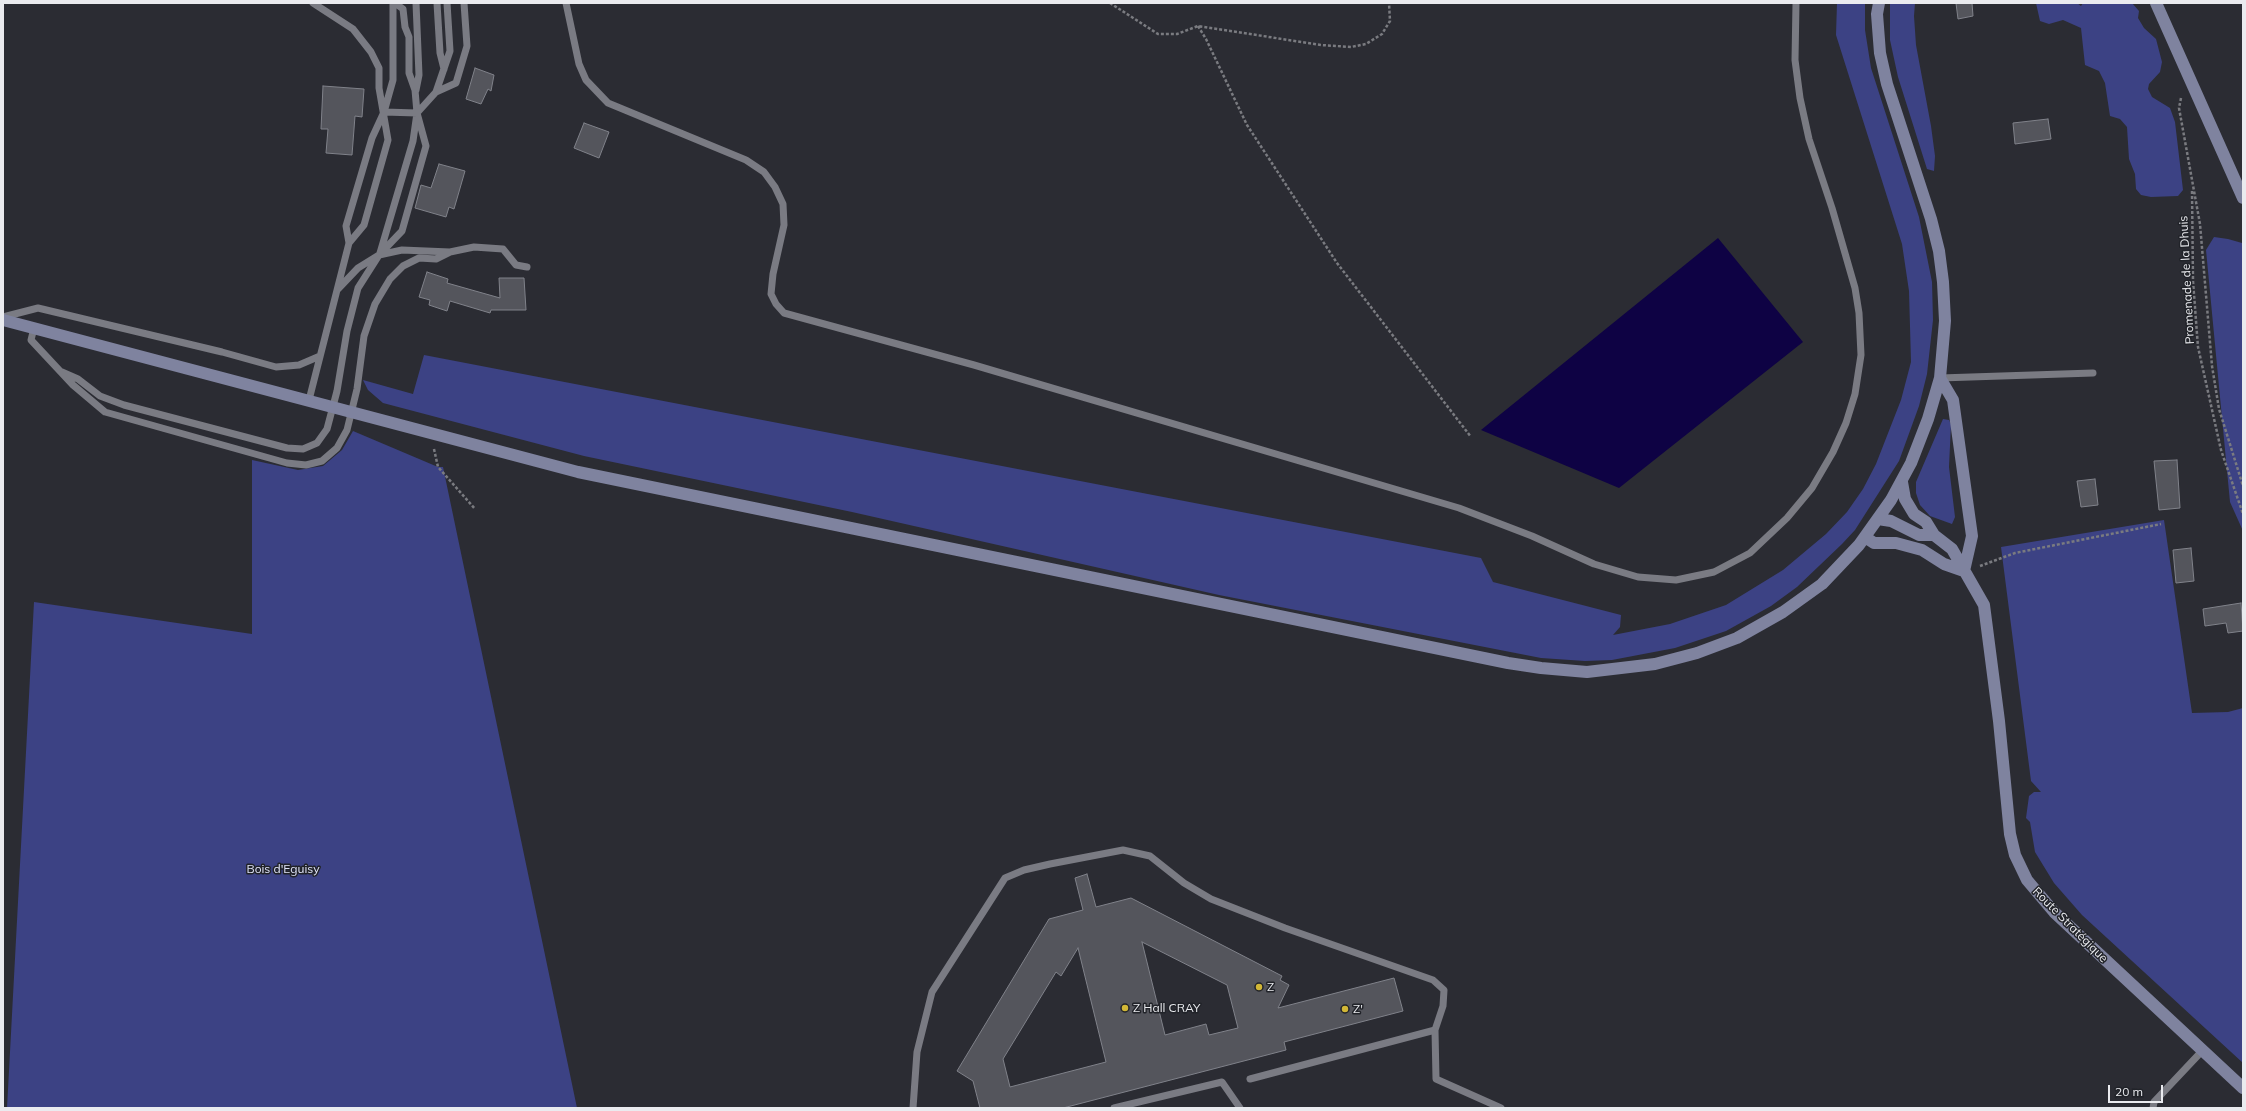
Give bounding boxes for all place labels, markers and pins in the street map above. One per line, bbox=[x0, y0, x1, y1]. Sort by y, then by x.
place label: Z bbox=[1267, 980, 1274, 994]
marker: Z bbox=[1254, 982, 1264, 992]
place label: Z Hall CRAY bbox=[1133, 1001, 1200, 1015]
place label: Z' bbox=[1353, 1002, 1363, 1016]
marker: Z Hall CRAY bbox=[1120, 1003, 1130, 1013]
marker: Z' bbox=[1340, 1004, 1350, 1014]

